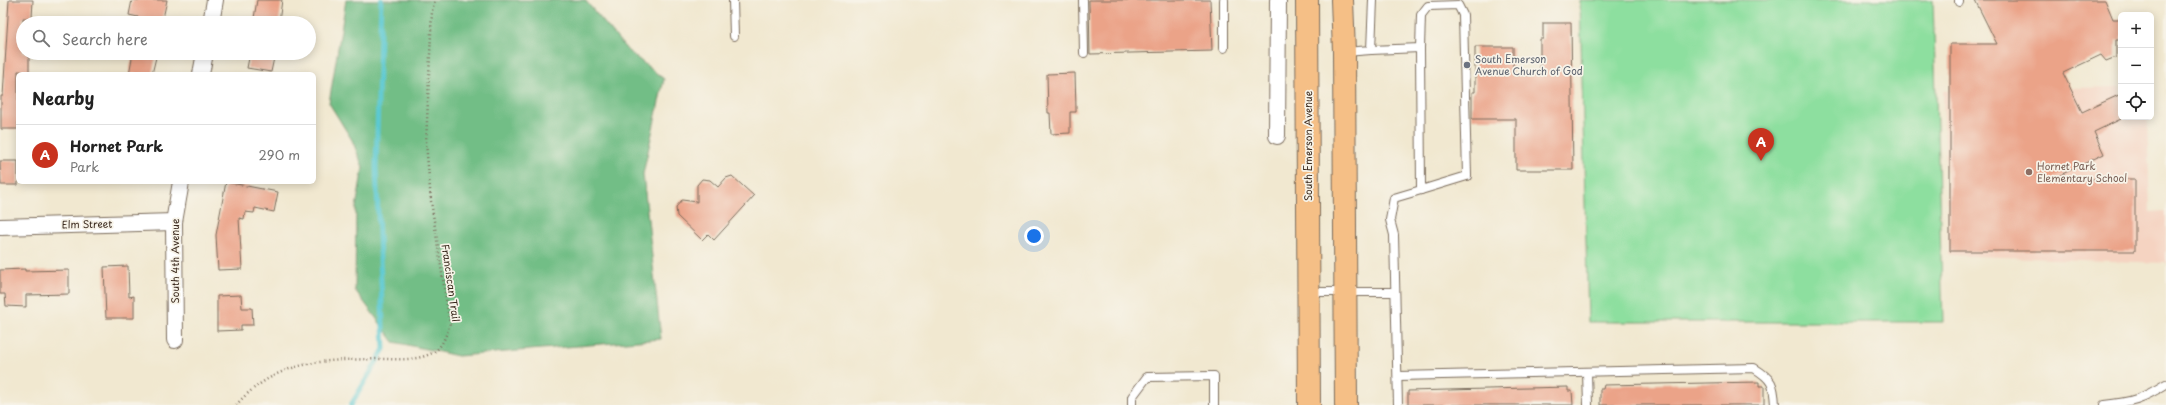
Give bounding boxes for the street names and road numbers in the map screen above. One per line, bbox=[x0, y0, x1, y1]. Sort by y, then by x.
street label: South Emerson Avenue bbox=[1300, 90, 1315, 201]
street label: Elm Street bbox=[62, 216, 112, 231]
street label: South 4th Avenue bbox=[167, 218, 182, 303]
street label: Franciscan Trail bbox=[439, 243, 464, 323]

